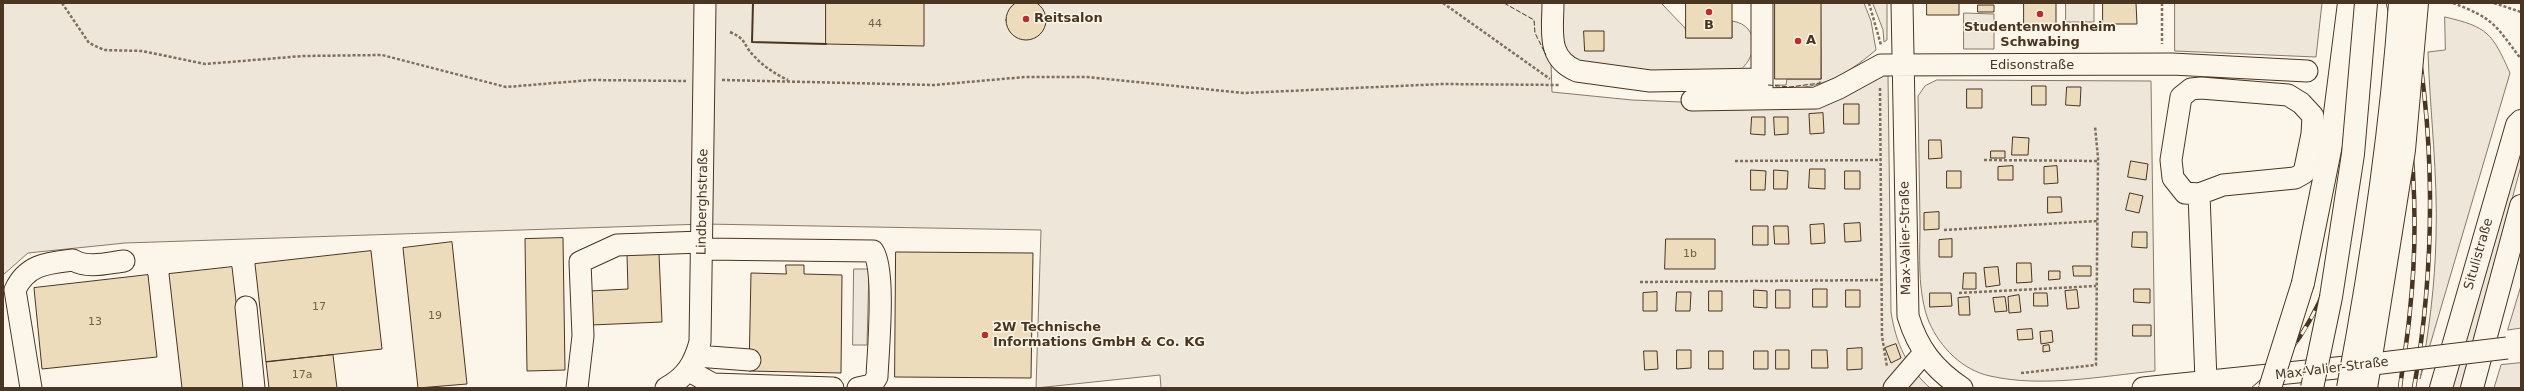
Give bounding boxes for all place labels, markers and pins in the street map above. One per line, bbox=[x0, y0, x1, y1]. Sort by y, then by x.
marker: B bbox=[1704, 7, 1714, 17]
marker: Studentenwohnheim Schwabing bbox=[2035, 9, 2045, 19]
place label: Reitsalon bbox=[1034, 11, 1103, 27]
marker: Reitsalon bbox=[1021, 14, 1031, 24]
place label: B bbox=[1704, 18, 1714, 34]
place label: Studentenwohnheim Schwabing bbox=[1964, 20, 2116, 51]
place label: A bbox=[1806, 33, 1816, 49]
marker: A bbox=[1793, 36, 1803, 46]
place label: 2W Technische Informations GmbH & Co. KG bbox=[993, 320, 1205, 351]
marker: 2W Technische Informations GmbH & Co. KG bbox=[980, 330, 990, 340]

